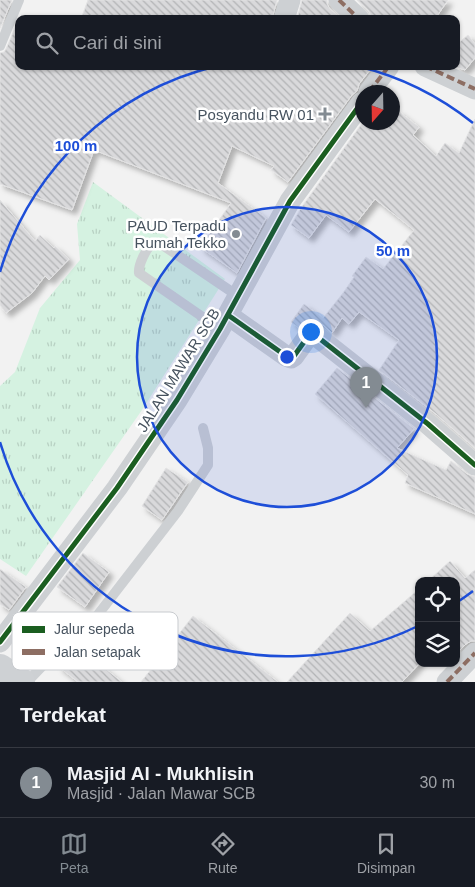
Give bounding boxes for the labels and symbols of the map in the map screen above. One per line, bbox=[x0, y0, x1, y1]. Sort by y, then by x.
north arrow bbox=[355, 85, 400, 130]
place label: Posyandu RW 01 bbox=[198, 106, 314, 123]
marker: Posyandu RW 01 bbox=[318, 107, 332, 121]
text: 100 m bbox=[55, 137, 97, 154]
place label: PAUD Terpadu Rumah Tekko bbox=[127, 217, 226, 251]
marker: PAUD Terpadu Rumah Tekko bbox=[230, 228, 242, 240]
text: 50 m bbox=[376, 242, 410, 259]
street label: JALAN MAWAR SCB bbox=[133, 305, 223, 435]
your location bbox=[298, 319, 324, 345]
centre of rings bbox=[278, 348, 296, 366]
pin: 1 bbox=[350, 367, 382, 408]
legend bbox=[12, 612, 178, 670]
text: Jalur sepeda bbox=[54, 621, 134, 637]
text: Jalan setapak bbox=[54, 644, 141, 660]

